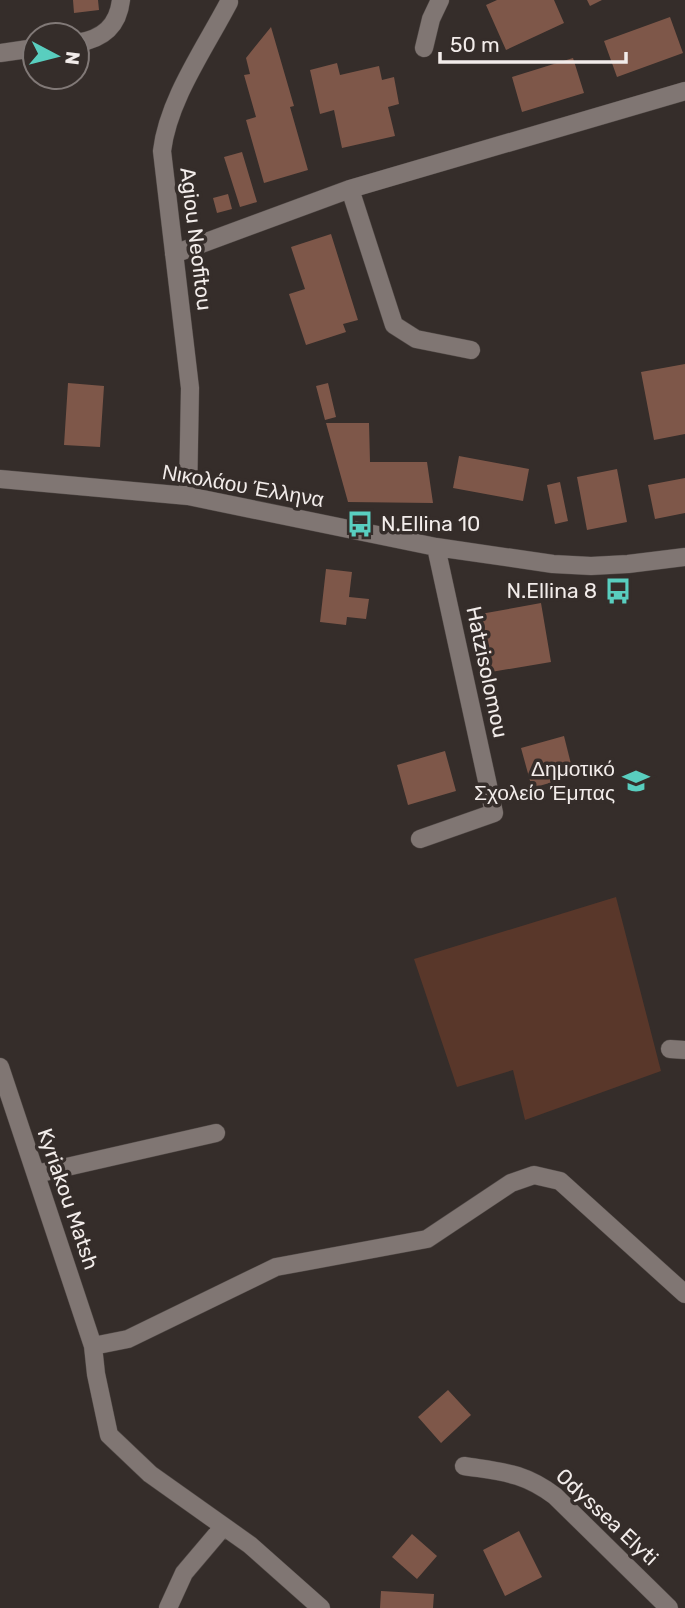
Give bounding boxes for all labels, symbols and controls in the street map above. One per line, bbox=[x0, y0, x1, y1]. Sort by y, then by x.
north arrow bbox=[21, 21, 91, 91]
scale bar bbox=[440, 21, 626, 65]
text: 50 m bbox=[450, 32, 500, 57]
text: N bbox=[60, 50, 85, 66]
street label: Agiou Neofitou bbox=[175, 166, 218, 312]
street label: Νικολάου Έλληνα bbox=[160, 459, 326, 512]
bus stop icon: N.Ellina 10 bbox=[345, 509, 375, 539]
place label: N.Ellina 10 bbox=[381, 511, 480, 536]
bus stop icon: N.Ellina 8 bbox=[603, 576, 633, 606]
place label: N.Ellina 8 bbox=[507, 578, 597, 603]
street label: Hatzisolomou bbox=[461, 604, 514, 740]
place label: Δημοτικό Σχολείο Έμπας bbox=[474, 756, 615, 805]
school or university icon: Δημοτικό Σχολείο Έμπας bbox=[621, 766, 651, 796]
street label: Kyriakou Matsh bbox=[33, 1125, 104, 1273]
street label: Odyssea Elyti bbox=[551, 1463, 664, 1570]

